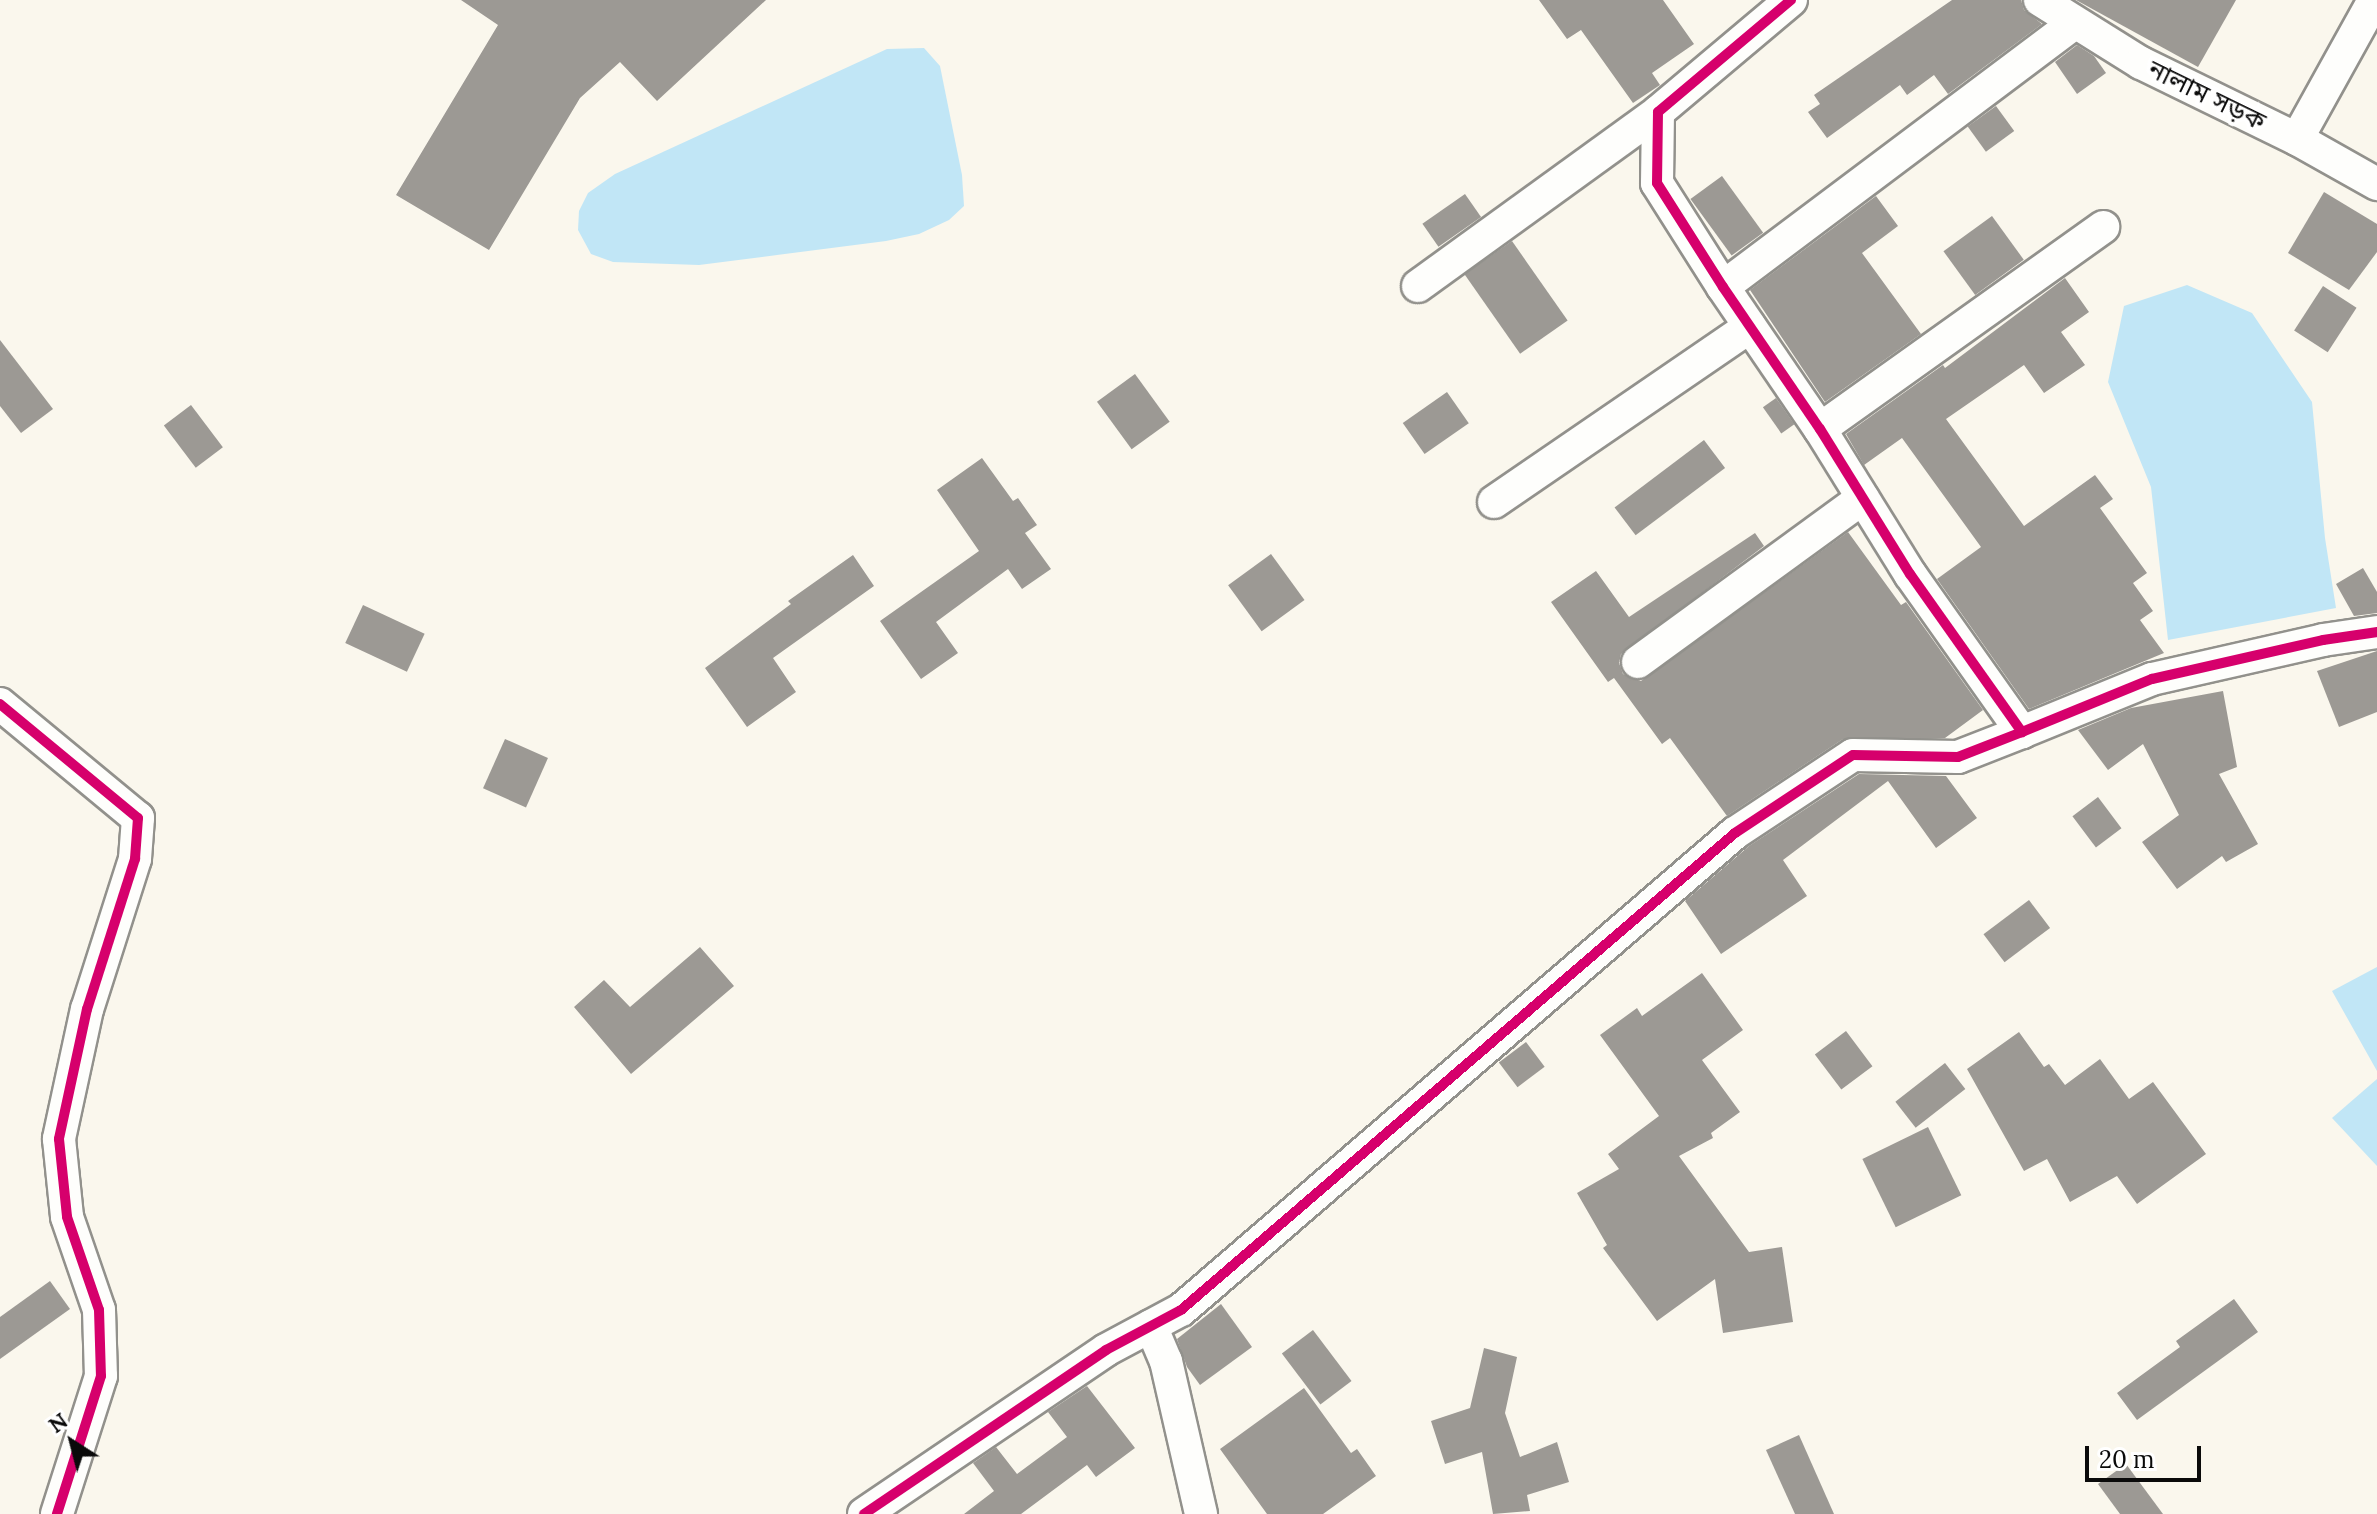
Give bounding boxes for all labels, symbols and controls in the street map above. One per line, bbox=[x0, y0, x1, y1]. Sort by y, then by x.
street label: নালাম সড়ক bbox=[2143, 53, 2271, 137]
north arrow bbox=[32, 1402, 112, 1482]
text: N bbox=[43, 1406, 73, 1439]
scale bar bbox=[2089, 1430, 2205, 1480]
text: 20 m bbox=[2099, 1444, 2155, 1475]

